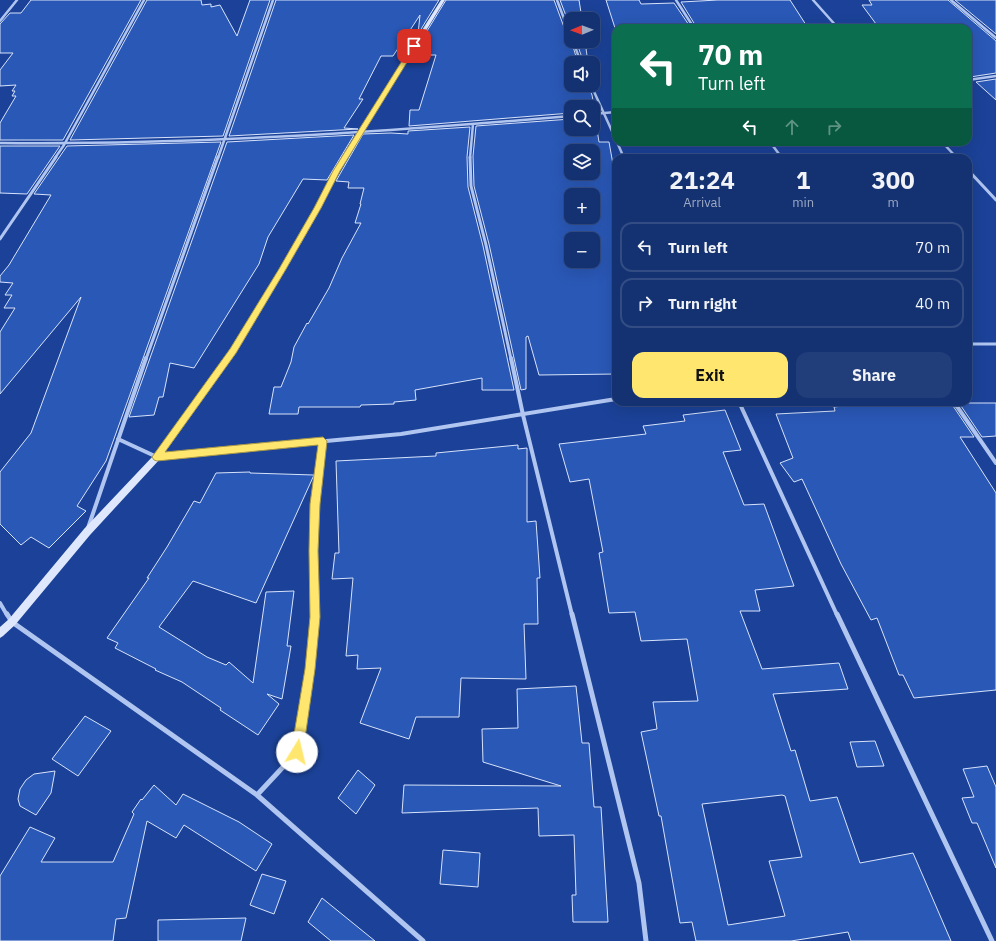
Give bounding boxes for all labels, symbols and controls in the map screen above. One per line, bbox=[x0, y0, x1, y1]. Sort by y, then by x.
north arrow bbox=[564, 12, 600, 48]
map controls bbox=[564, 12, 600, 268]
pin bbox=[397, 29, 431, 63]
icon: arrive bbox=[403, 35, 425, 57]
text: 70 m bbox=[698, 36, 763, 73]
icon: left bbox=[632, 40, 684, 92]
button: sound bbox=[564, 56, 600, 92]
text: Turn left bbox=[698, 72, 766, 95]
button: search bbox=[564, 100, 600, 136]
icon: left bbox=[739, 116, 761, 138]
icon: ahead bbox=[781, 116, 803, 138]
icon: right bbox=[823, 116, 845, 138]
button: layers bbox=[564, 144, 600, 180]
text: 21:24 bbox=[669, 164, 735, 196]
text: 1 bbox=[796, 164, 810, 196]
text: 300 bbox=[871, 164, 915, 196]
button: + bbox=[564, 188, 600, 224]
text: Arrival bbox=[683, 194, 721, 211]
text: min bbox=[792, 194, 814, 211]
text: m bbox=[887, 194, 899, 211]
button: − bbox=[564, 232, 600, 268]
icon: left bbox=[634, 236, 656, 258]
text: Turn left bbox=[668, 238, 728, 257]
text: 70 m bbox=[915, 238, 950, 257]
icon: right bbox=[634, 292, 656, 314]
text: Turn right bbox=[668, 294, 737, 313]
text: 40 m bbox=[915, 294, 950, 313]
button: Exit bbox=[632, 352, 788, 398]
button: Share bbox=[796, 352, 952, 398]
position arrow bbox=[276, 731, 318, 773]

